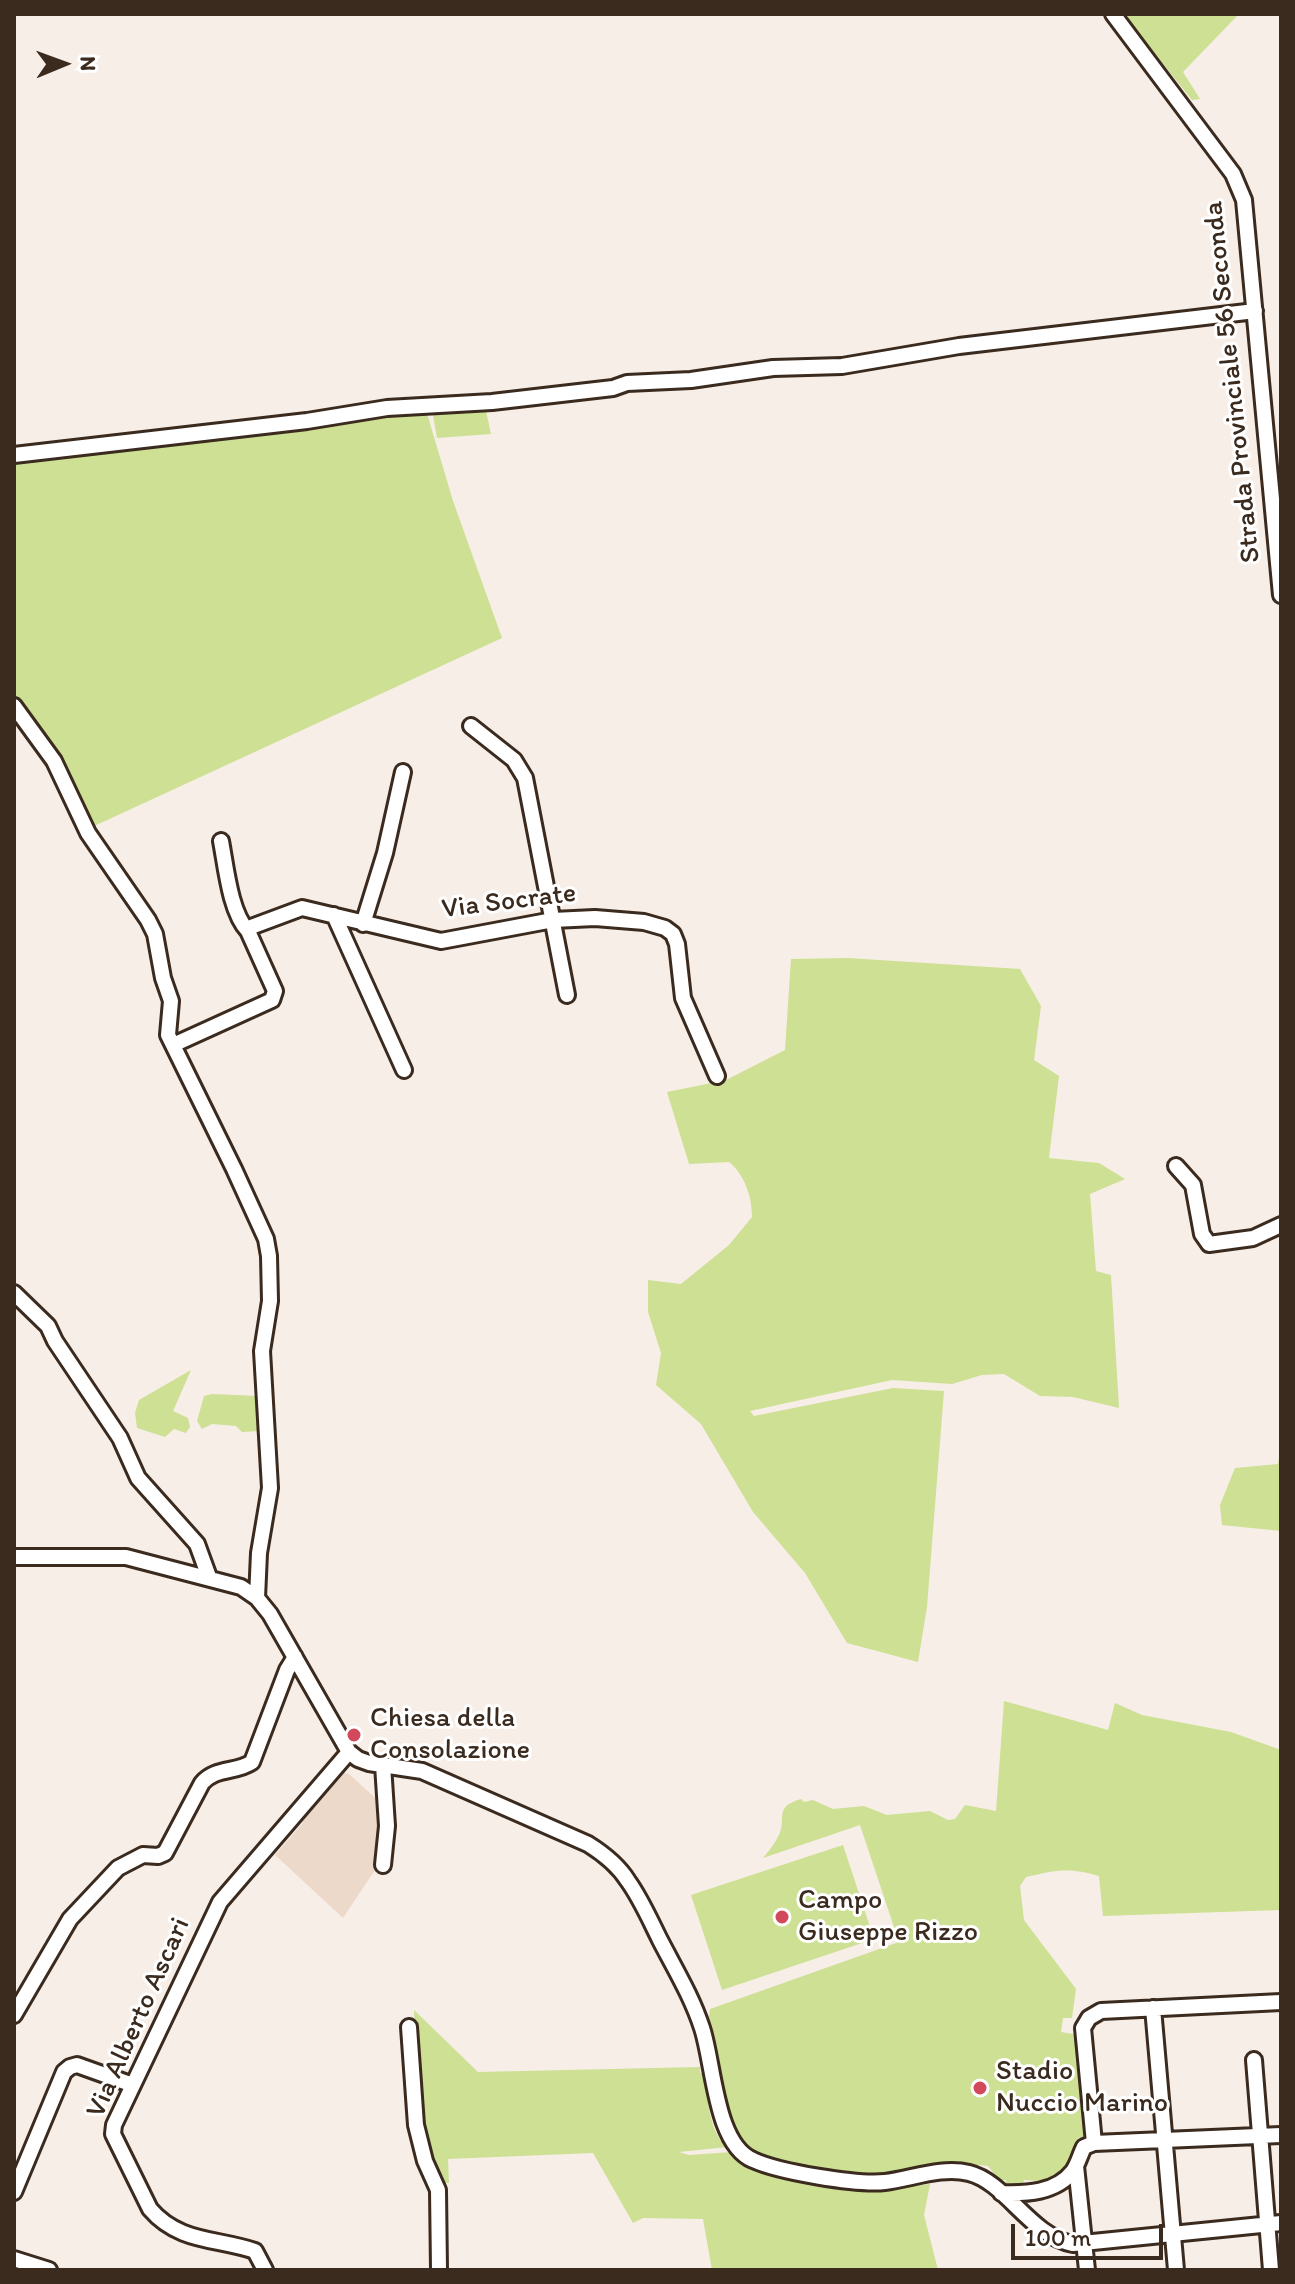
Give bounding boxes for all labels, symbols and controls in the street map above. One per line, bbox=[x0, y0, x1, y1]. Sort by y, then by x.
north arrow bbox=[24, 24, 104, 104]
text: N bbox=[75, 56, 102, 71]
street label: Strada Provinciale 56 Seconda bbox=[1197, 200, 1269, 564]
street label: Via Socrate bbox=[440, 877, 578, 927]
place label: Chiesa della Consolazione bbox=[370, 1702, 530, 1768]
marker: Chiesa della Consolazione bbox=[345, 1726, 363, 1744]
place label: Campo Giuseppe Rizzo bbox=[798, 1884, 978, 1950]
marker: Campo Giuseppe Rizzo bbox=[773, 1908, 791, 1926]
street label: Via Alberto Ascari bbox=[80, 1913, 198, 2123]
place label: Stadio Nuccio Marino bbox=[996, 2055, 1168, 2121]
marker: Stadio Nuccio Marino bbox=[971, 2079, 989, 2097]
scale bar bbox=[1015, 2208, 1167, 2258]
text: 100 m bbox=[1025, 2223, 1091, 2252]

